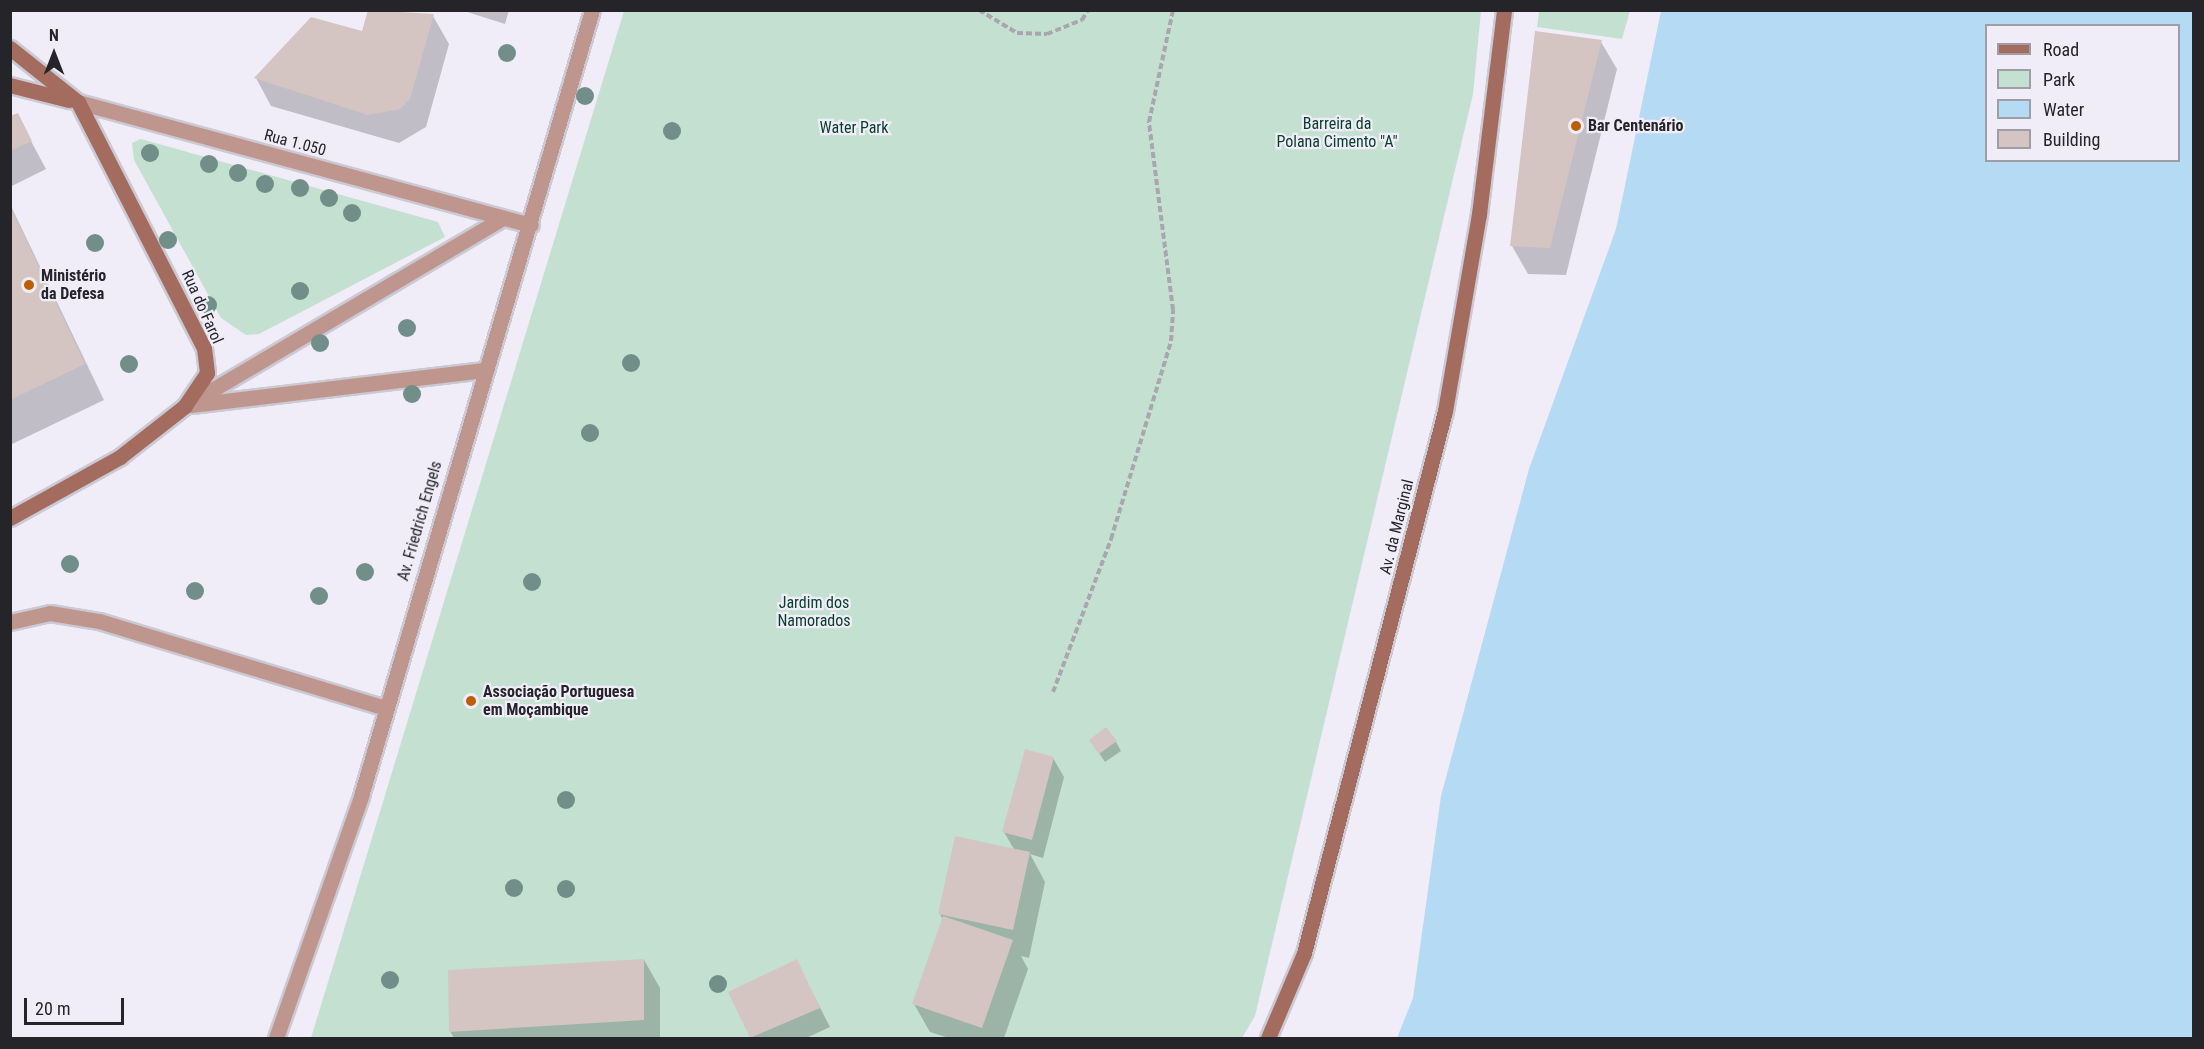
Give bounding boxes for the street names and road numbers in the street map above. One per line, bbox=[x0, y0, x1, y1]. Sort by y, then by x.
street label: Rua 1.050 bbox=[262, 126, 328, 160]
street label: Rua do Farol bbox=[177, 267, 227, 347]
street label: Av. Friedrich Engels bbox=[394, 459, 446, 583]
street label: Av. da Marginal bbox=[1376, 478, 1418, 576]

